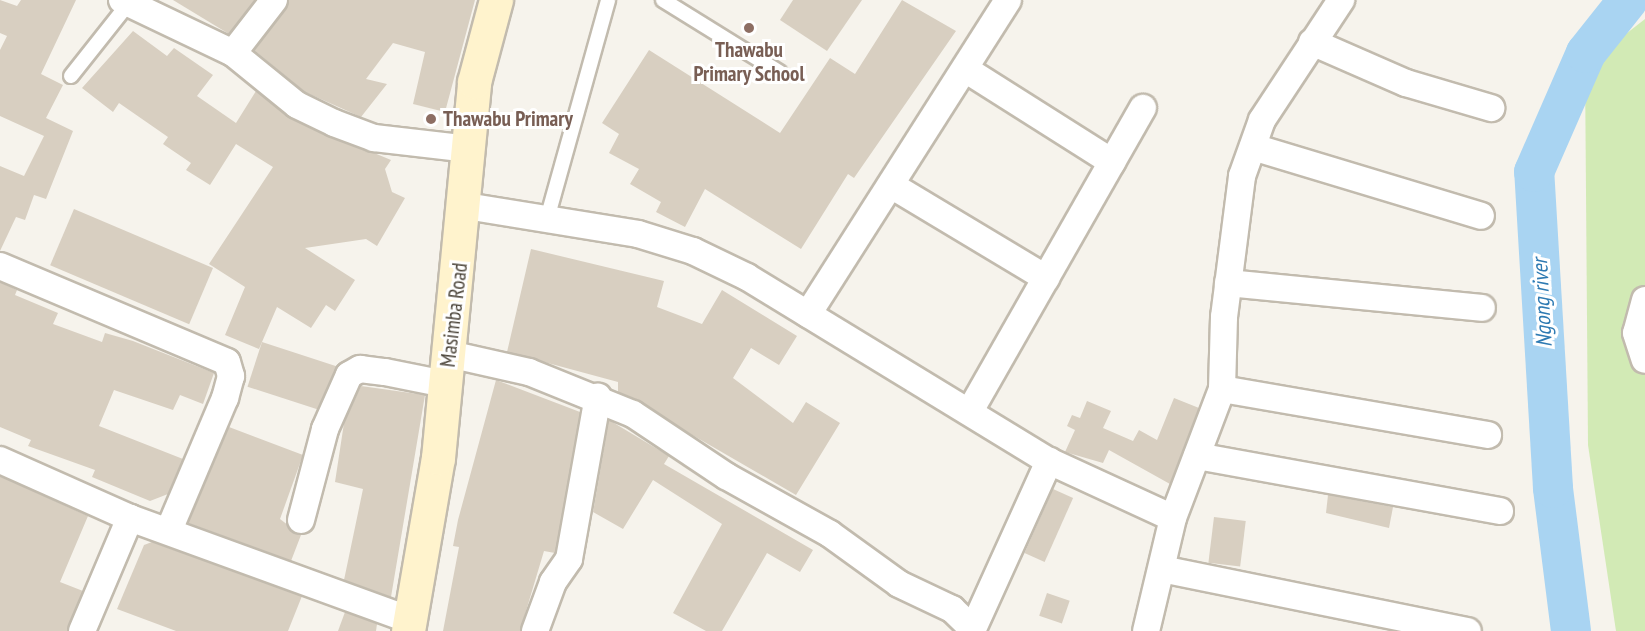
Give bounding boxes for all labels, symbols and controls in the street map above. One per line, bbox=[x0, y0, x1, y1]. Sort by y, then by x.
marker: Thawabu Primary School bbox=[742, 21, 756, 35]
place label: Thawabu Primary School bbox=[693, 37, 805, 87]
place label: Thawabu Primary bbox=[443, 106, 573, 132]
marker: Thawabu Primary bbox=[424, 112, 438, 126]
water label: Ngong river bbox=[1526, 258, 1558, 348]
street label: Masimba Road bbox=[435, 261, 473, 369]

